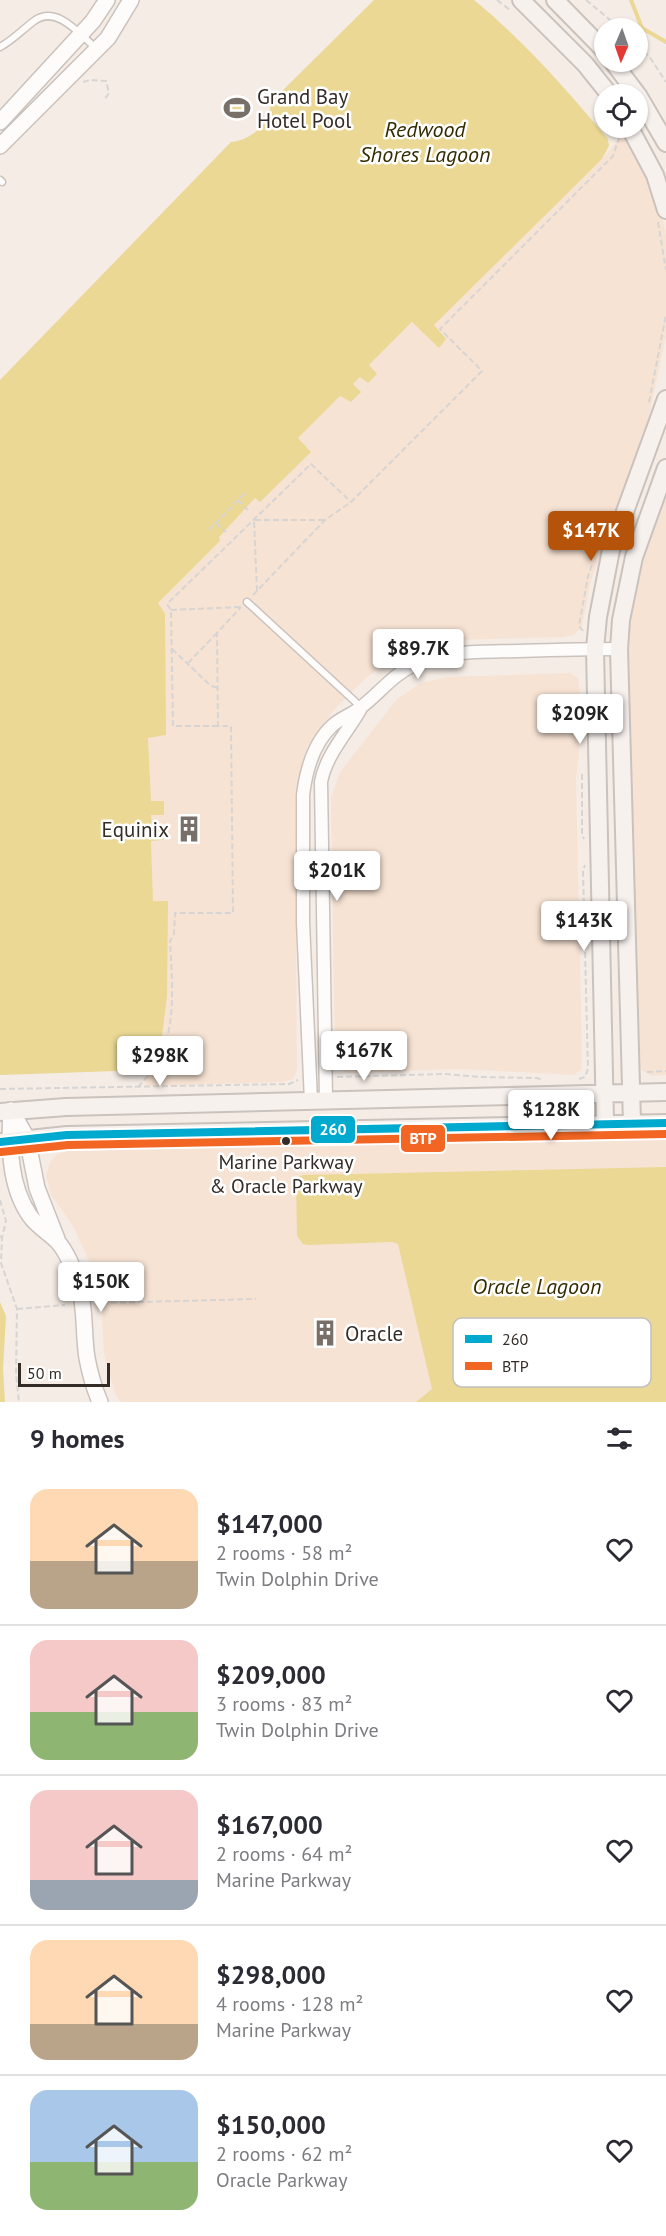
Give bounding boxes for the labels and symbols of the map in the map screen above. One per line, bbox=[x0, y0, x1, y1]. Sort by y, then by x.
north arrow bbox=[594, 18, 648, 72]
place label: Grand Bay Hotel Pool bbox=[257, 83, 351, 134]
sports icon: Grand Bay Hotel Pool bbox=[222, 93, 252, 123]
water label: Redwood Shores Lagoon bbox=[359, 115, 491, 168]
pin: $147K bbox=[549, 511, 633, 562]
pin: $89.7K bbox=[369, 629, 467, 680]
pin: $209K bbox=[538, 694, 622, 745]
building icon: Equinix bbox=[174, 814, 204, 844]
place label: Equinix bbox=[102, 816, 169, 843]
pin: $201K bbox=[295, 851, 379, 902]
pin: $143K bbox=[542, 901, 626, 952]
pin: $167K bbox=[322, 1031, 406, 1082]
pin: $298K bbox=[118, 1036, 202, 1087]
pin: $128K bbox=[509, 1090, 593, 1141]
line badge: 260 bbox=[310, 1115, 356, 1144]
text: 260 bbox=[319, 1119, 347, 1139]
line badge: BTP bbox=[400, 1124, 446, 1153]
text: BTP bbox=[409, 1128, 437, 1148]
marker: Marine Parkway & Oracle Parkway bbox=[280, 1135, 292, 1147]
place label: Marine Parkway & Oracle Parkway bbox=[209, 1149, 363, 1199]
pin: $150K bbox=[59, 1262, 143, 1313]
water label: Oracle Lagoon bbox=[473, 1272, 601, 1300]
building icon: Oracle bbox=[310, 1318, 340, 1348]
legend bbox=[453, 1318, 651, 1387]
place label: Oracle bbox=[345, 1320, 403, 1347]
text: 260 bbox=[502, 1329, 528, 1349]
text: BTP bbox=[502, 1356, 529, 1376]
scale bar bbox=[18, 1360, 110, 1388]

